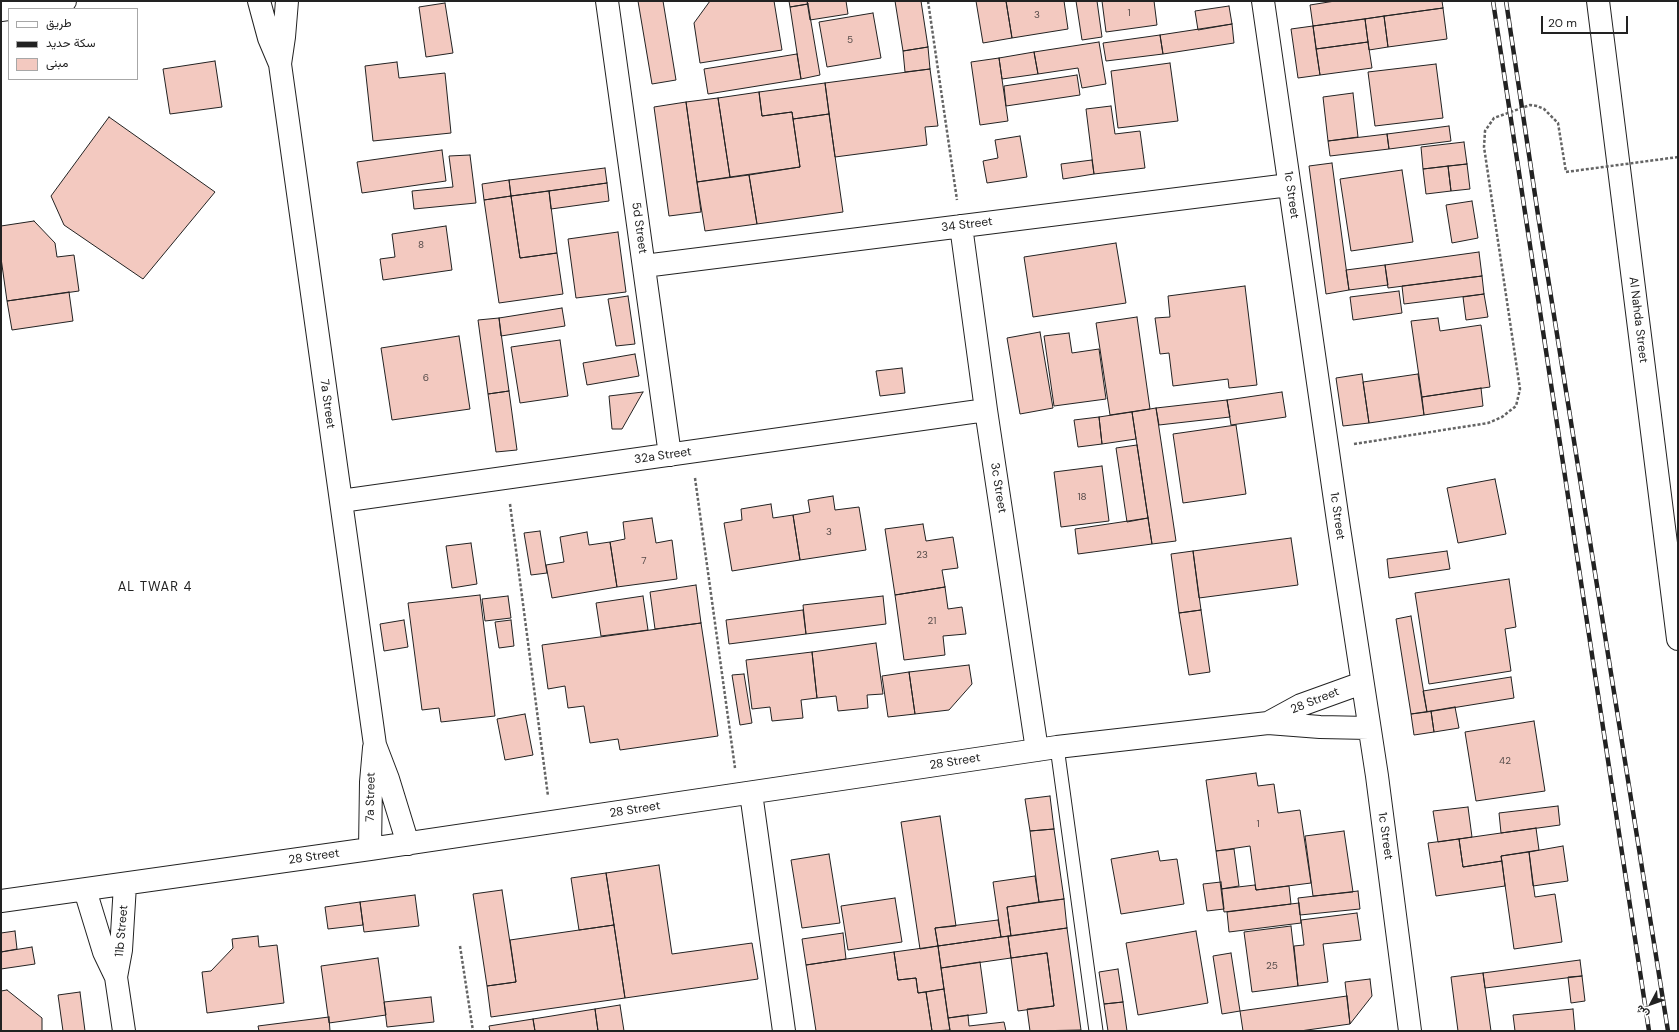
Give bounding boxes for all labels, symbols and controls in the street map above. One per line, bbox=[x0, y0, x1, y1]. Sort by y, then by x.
house number: 1 bbox=[1127, 7, 1131, 19]
legend bbox=[8, 8, 138, 80]
scale bar bbox=[1543, 8, 1630, 34]
house number: 3 bbox=[1034, 9, 1040, 21]
text: طريق bbox=[46, 15, 71, 31]
text: 20 m bbox=[1548, 15, 1577, 31]
house number: 5 bbox=[847, 34, 853, 46]
text: سكة حديد bbox=[46, 35, 96, 51]
text: مبنى bbox=[46, 55, 68, 71]
street label: 1c Street bbox=[1281, 170, 1301, 220]
street label: 5d Street bbox=[628, 201, 650, 255]
street label: 34 Street bbox=[941, 215, 993, 235]
house number: 8 bbox=[418, 239, 424, 251]
street label: Al Nahda Street bbox=[1626, 276, 1650, 364]
house number: 6 bbox=[423, 372, 429, 384]
street label: 7a Street bbox=[316, 378, 338, 430]
street label: 32a Street bbox=[633, 445, 693, 467]
street label: 3c Street bbox=[987, 462, 1009, 514]
house number: 18 bbox=[1077, 491, 1087, 503]
street label: 1c Street bbox=[1327, 491, 1347, 541]
house number: 3 bbox=[826, 526, 832, 538]
house number: 23 bbox=[916, 549, 928, 561]
house number: 7 bbox=[641, 555, 647, 567]
district label: AL TWAR 4 bbox=[118, 580, 192, 596]
house number: 21 bbox=[928, 615, 936, 627]
street label: 28 Street bbox=[1289, 685, 1341, 717]
street label: 28 Street bbox=[929, 751, 981, 773]
house number: 42 bbox=[1499, 755, 1511, 767]
street label: 7a Street bbox=[363, 772, 379, 822]
street label: 28 Street bbox=[609, 799, 661, 821]
street label: 1c Street bbox=[1375, 811, 1395, 861]
house number: 1 bbox=[1256, 818, 1260, 830]
street label: 28 Street bbox=[288, 846, 340, 868]
street label: 11b Street bbox=[113, 904, 131, 958]
house number: 25 bbox=[1266, 960, 1278, 972]
north arrow bbox=[1631, 984, 1671, 1024]
text: ش bbox=[1632, 1002, 1652, 1021]

